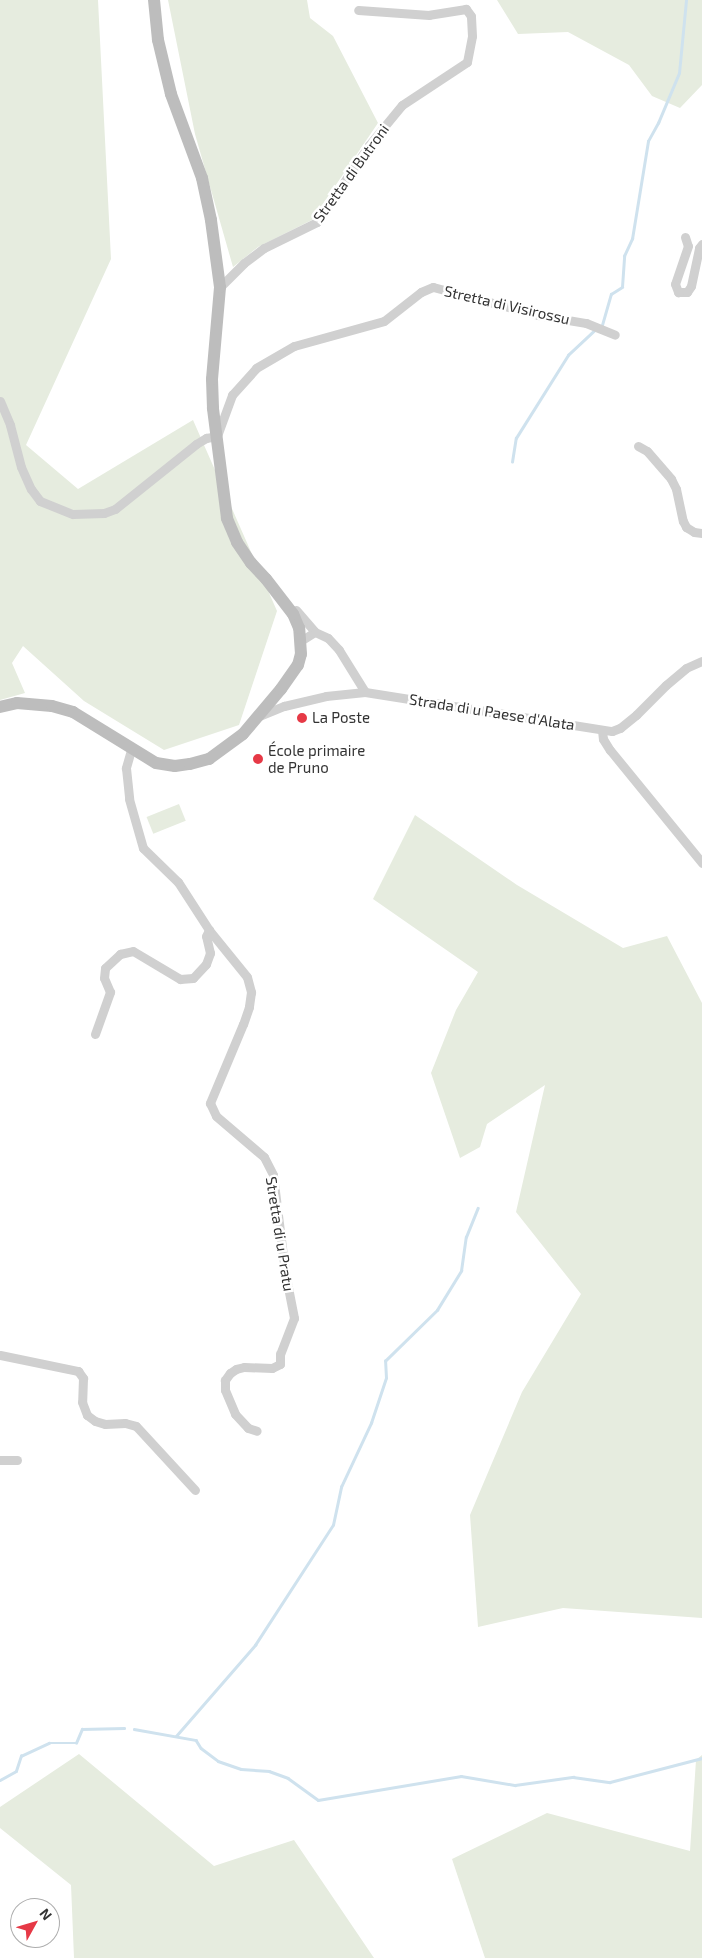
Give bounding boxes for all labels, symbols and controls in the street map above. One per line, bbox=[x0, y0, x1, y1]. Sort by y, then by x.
street label: Stretta di Butroni bbox=[309, 120, 393, 226]
street label: Stretta di Visirossu bbox=[442, 282, 572, 328]
street label: Strada di u Paese d'Alata bbox=[408, 690, 576, 734]
place label: La Poste bbox=[312, 709, 370, 727]
marker: La Poste bbox=[296, 712, 308, 724]
place label: École primaire de Pruno bbox=[268, 741, 365, 776]
marker: École primaire de Pruno bbox=[252, 753, 264, 765]
street label: Stretta di u Pratu bbox=[262, 1175, 298, 1293]
north arrow bbox=[10, 1898, 60, 1948]
text: N bbox=[36, 1905, 56, 1923]

